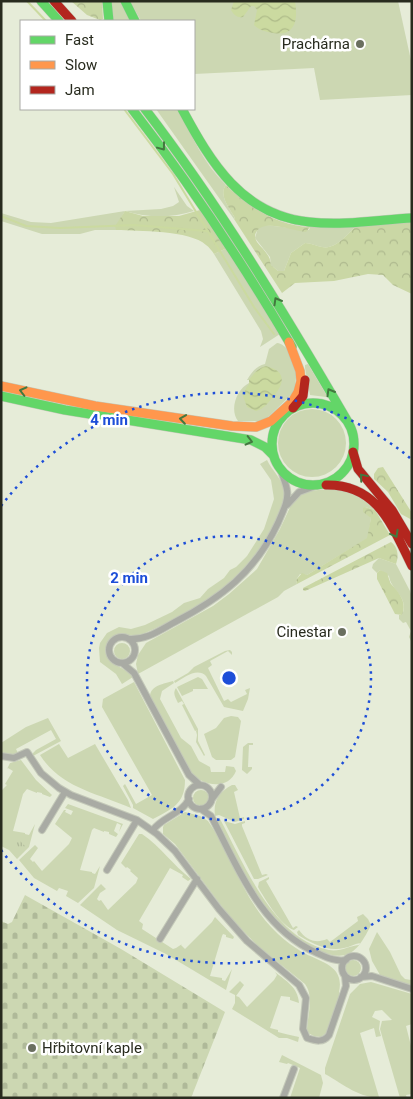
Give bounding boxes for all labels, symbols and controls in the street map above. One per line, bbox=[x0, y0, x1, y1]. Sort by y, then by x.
legend bbox=[20, 20, 195, 110]
text: Fast bbox=[65, 31, 94, 49]
place label: Prachárna bbox=[282, 35, 350, 53]
marker: Prachárna bbox=[354, 38, 366, 50]
text: Slow bbox=[65, 56, 97, 74]
text: Jam bbox=[65, 81, 95, 99]
one-way arrow bbox=[156, 141, 165, 151]
one-way arrow bbox=[273, 298, 283, 307]
one-way arrow bbox=[19, 386, 28, 397]
one-way arrow bbox=[326, 389, 336, 398]
text: 4 min bbox=[90, 411, 128, 429]
one-way arrow bbox=[179, 414, 187, 425]
one-way arrow bbox=[245, 435, 254, 446]
one-way arrow bbox=[360, 473, 369, 482]
one-way arrow bbox=[388, 529, 398, 538]
text: 2 min bbox=[110, 569, 148, 587]
place label: Cinestar bbox=[276, 623, 332, 641]
marker: Cinestar bbox=[336, 626, 348, 638]
centre of rings bbox=[220, 669, 238, 687]
place label: Hřbitovní kaple bbox=[42, 1039, 142, 1057]
marker: Hřbitovní kaple bbox=[26, 1042, 38, 1054]

